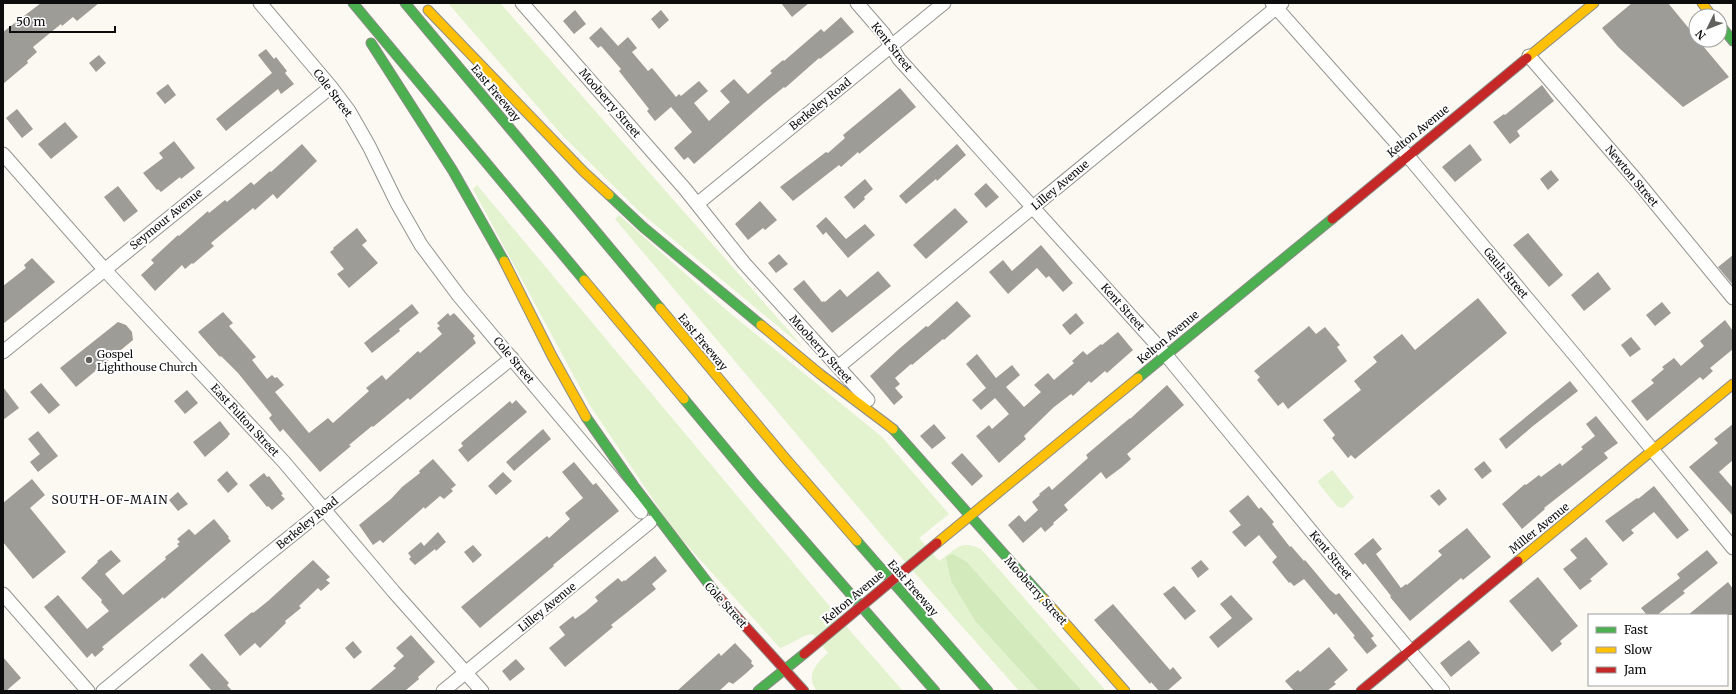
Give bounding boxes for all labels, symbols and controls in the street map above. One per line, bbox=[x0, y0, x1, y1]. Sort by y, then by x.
scale bar bbox=[10, 8, 115, 34]
north arrow bbox=[1688, 8, 1728, 48]
text: 50 m bbox=[16, 14, 45, 29]
street label: Kent Street bbox=[868, 19, 916, 75]
text: N bbox=[1692, 27, 1709, 43]
street label: East Freeway bbox=[468, 62, 524, 125]
street label: Cole Street bbox=[310, 66, 356, 120]
street label: Mooberry Street bbox=[576, 66, 644, 141]
street label: Berkeley Road bbox=[786, 75, 854, 133]
street label: Kelton Avenue bbox=[1384, 102, 1452, 160]
street label: Newton Street bbox=[1602, 143, 1662, 210]
street label: Lilley Avenue bbox=[1029, 157, 1092, 213]
street label: Seymour Avenue bbox=[127, 185, 205, 252]
street label: Gault Street bbox=[1481, 245, 1532, 302]
street label: Kent Street bbox=[1098, 280, 1148, 334]
street label: Kelton Avenue bbox=[1135, 307, 1202, 367]
street label: East Freeway bbox=[675, 311, 731, 374]
street label: Mooberry Street bbox=[787, 312, 856, 387]
street label: Cole Street bbox=[490, 334, 538, 387]
place label: Gospel Lighthouse Church bbox=[97, 347, 198, 374]
marker: Gospel Lighthouse Church bbox=[84, 355, 94, 365]
street label: East Fulton Street bbox=[208, 381, 283, 460]
district label: SOUTH-OF-MAIN bbox=[52, 492, 168, 507]
street label: Berkeley Road bbox=[273, 494, 341, 552]
street label: Miller Avenue bbox=[1506, 499, 1572, 556]
street label: Kent Street bbox=[1307, 528, 1356, 583]
street label: Mooberry Street bbox=[1002, 554, 1071, 629]
street label: East Freeway bbox=[885, 557, 942, 619]
street label: Kelton Avenue bbox=[820, 567, 887, 627]
street label: Lilley Avenue bbox=[515, 579, 579, 635]
street label: Cole Street bbox=[702, 579, 751, 631]
legend bbox=[1588, 614, 1728, 686]
text: Fast bbox=[1624, 622, 1648, 637]
text: Slow bbox=[1624, 642, 1653, 657]
text: Jam bbox=[1623, 662, 1647, 677]

